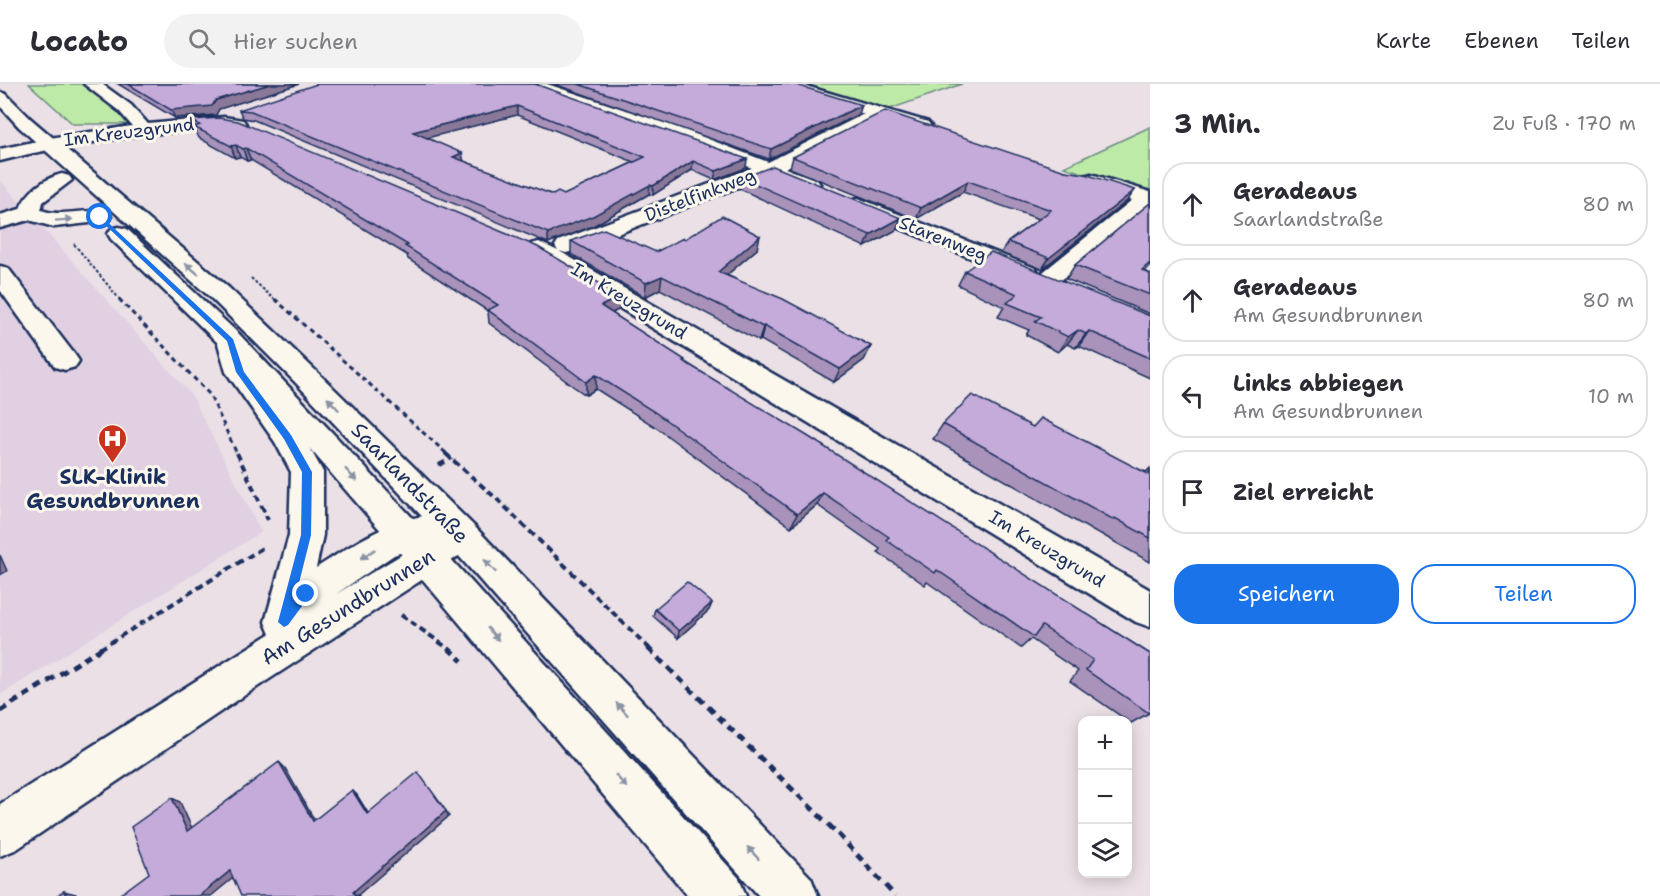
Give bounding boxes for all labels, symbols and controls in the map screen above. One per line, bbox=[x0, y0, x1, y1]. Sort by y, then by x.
search box bbox=[164, 14, 584, 68]
text: Locato bbox=[30, 22, 128, 60]
icon: search bbox=[185, 25, 218, 58]
text: Hier suchen bbox=[233, 27, 358, 56]
text: Karte bbox=[1376, 27, 1431, 55]
text: Ebenen bbox=[1464, 27, 1539, 55]
text: Teilen bbox=[1572, 27, 1630, 55]
text: 3 Min. bbox=[1174, 106, 1261, 141]
text: Zu Fuß · 170 m bbox=[1493, 110, 1636, 136]
street label: Im Kreuzgrund bbox=[62, 112, 196, 152]
street label: Distelfinkweg bbox=[641, 163, 759, 227]
text: Geradeaus bbox=[1233, 177, 1357, 206]
icon: ahead bbox=[1176, 188, 1209, 221]
text: 80 m bbox=[1582, 191, 1634, 217]
route start bbox=[86, 203, 112, 229]
text: Saarlandstraße bbox=[1233, 206, 1383, 232]
street label: Starenweg bbox=[895, 210, 991, 268]
one-way arrow bbox=[55, 215, 74, 225]
street label: Im Kreuzgrund bbox=[567, 257, 691, 345]
one-way arrow bbox=[184, 263, 200, 276]
text: Geradeaus bbox=[1233, 273, 1357, 302]
icon: ahead bbox=[1176, 284, 1209, 317]
text: 80 m bbox=[1582, 287, 1634, 313]
text: Am Gesundbrunnen bbox=[1233, 302, 1423, 328]
text: Links abbiegen bbox=[1233, 369, 1404, 398]
icon: left bbox=[1176, 380, 1209, 413]
text: 10 m bbox=[1588, 383, 1634, 409]
one-way arrow bbox=[326, 397, 340, 412]
text: Am Gesundbrunnen bbox=[1233, 398, 1423, 424]
street label: Saarlandstraße bbox=[345, 416, 475, 550]
hospital icon: SLK-Klinik Gesundbrunnen bbox=[97, 422, 129, 464]
place label: SLK-Klinik Gesundbrunnen bbox=[26, 463, 200, 515]
one-way arrow bbox=[344, 467, 357, 482]
icon: arrive bbox=[1176, 476, 1209, 509]
text: Ziel erreicht bbox=[1233, 478, 1374, 507]
street label: Im Kreuzgrund bbox=[985, 505, 1109, 593]
street label: Am Gesundbrunnen bbox=[256, 542, 440, 672]
one-way arrow bbox=[360, 548, 376, 560]
one-way arrow bbox=[483, 559, 497, 573]
button: Speichern bbox=[1174, 564, 1399, 624]
button: Teilen bbox=[1411, 564, 1636, 624]
route end bbox=[292, 580, 318, 606]
one-way arrow bbox=[486, 626, 499, 641]
one-way arrow bbox=[615, 703, 629, 717]
map controls bbox=[1078, 716, 1132, 878]
button: + bbox=[1078, 716, 1132, 770]
button: − bbox=[1078, 770, 1132, 824]
one-way arrow bbox=[614, 773, 627, 788]
button: layers bbox=[1078, 824, 1132, 878]
one-way arrow bbox=[747, 846, 761, 860]

